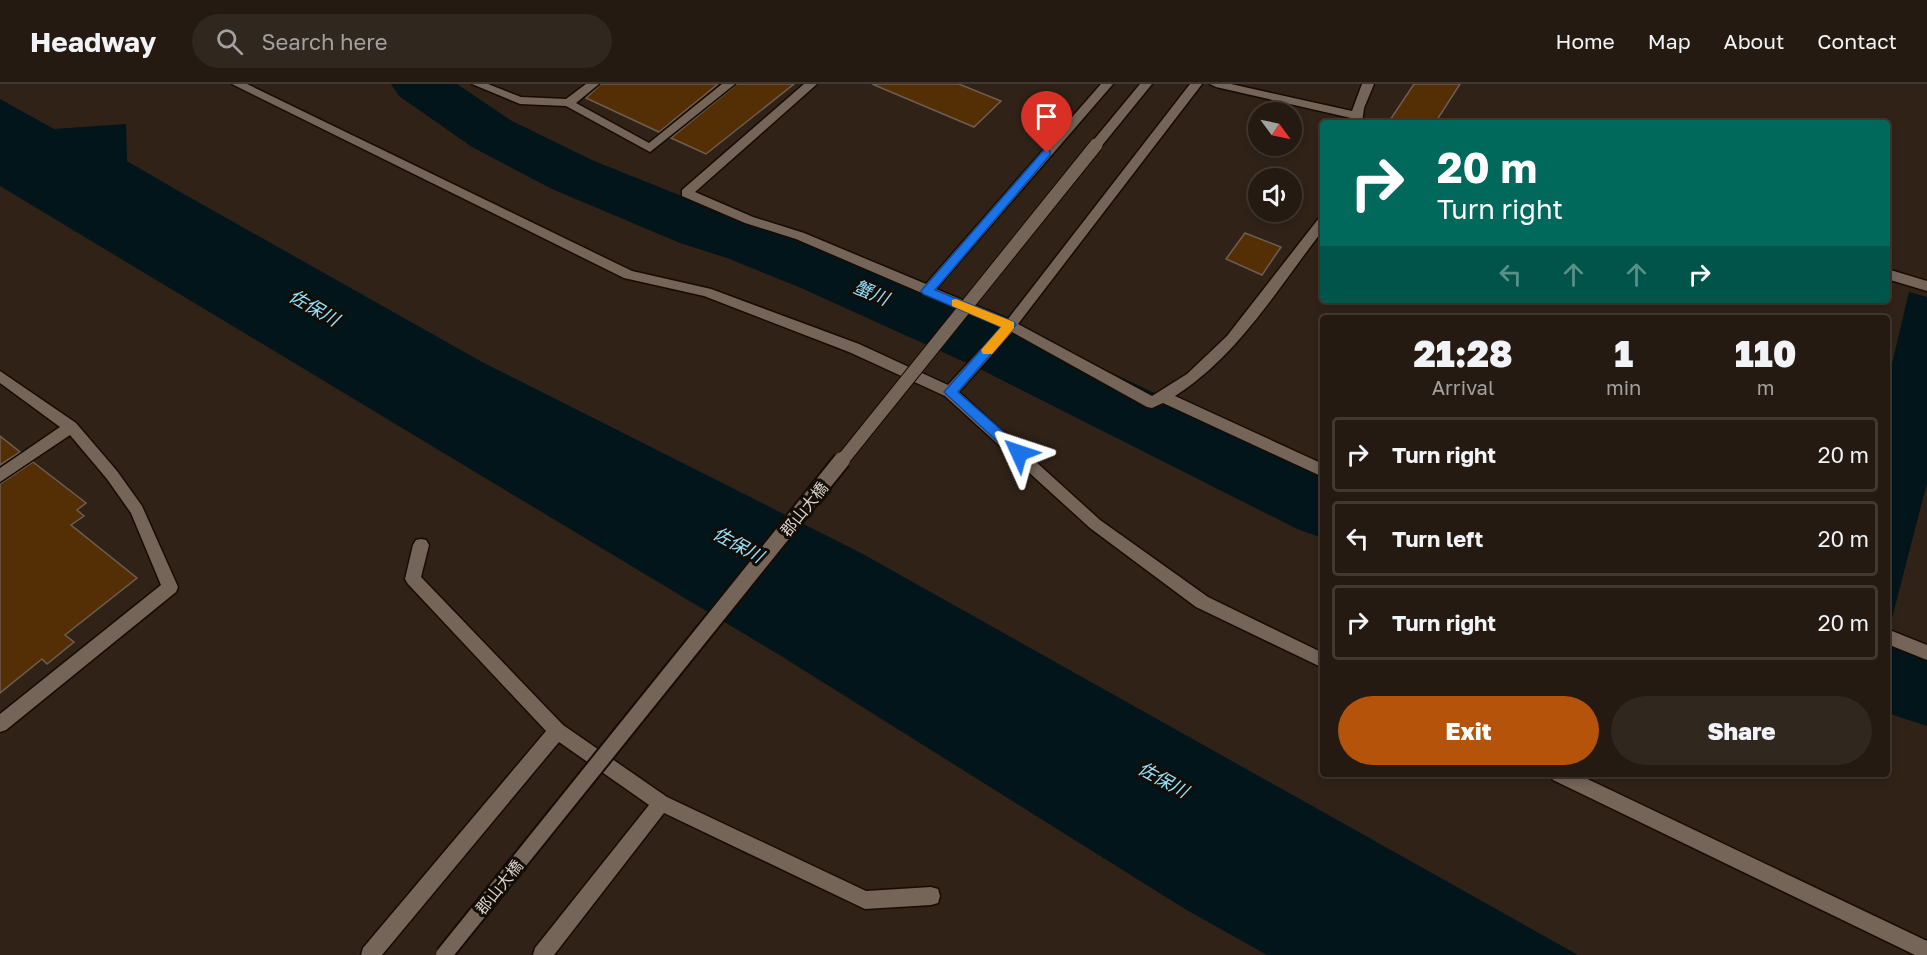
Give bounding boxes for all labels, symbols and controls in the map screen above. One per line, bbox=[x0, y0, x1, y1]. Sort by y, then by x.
search box bbox=[192, 14, 612, 68]
text: Headway bbox=[30, 25, 156, 58]
icon: search bbox=[213, 25, 246, 58]
text: Search here bbox=[261, 28, 387, 55]
text: Home bbox=[1555, 28, 1615, 54]
text: Map bbox=[1648, 28, 1691, 54]
text: About bbox=[1724, 28, 1784, 54]
text: Contact bbox=[1817, 28, 1897, 54]
pin bbox=[1021, 91, 1072, 153]
icon: arrive bbox=[1030, 100, 1063, 133]
north arrow bbox=[1248, 102, 1302, 156]
map controls bbox=[1248, 102, 1302, 222]
text: 20 m bbox=[1437, 142, 1537, 192]
icon: right bbox=[1338, 144, 1416, 222]
button: sound bbox=[1248, 168, 1302, 222]
text: Turn right bbox=[1437, 193, 1563, 225]
icon: left bbox=[1494, 258, 1527, 291]
icon: ahead bbox=[1557, 258, 1590, 291]
icon: ahead bbox=[1620, 258, 1653, 291]
icon: right bbox=[1683, 258, 1716, 291]
water label: 蟹川 bbox=[851, 275, 894, 310]
water label: 佐保川 bbox=[286, 284, 345, 331]
text: 21:28 bbox=[1413, 332, 1513, 375]
text: 1 bbox=[1614, 332, 1633, 375]
text: 110 bbox=[1735, 332, 1797, 375]
text: Arrival bbox=[1432, 375, 1494, 399]
text: min bbox=[1606, 375, 1641, 399]
text: m bbox=[1757, 375, 1774, 399]
position arrow bbox=[987, 421, 1051, 485]
icon: right bbox=[1341, 438, 1374, 471]
text: Turn right bbox=[1392, 441, 1496, 468]
text: 20 m bbox=[1818, 441, 1869, 468]
street label: 郡山大橋 bbox=[776, 478, 832, 540]
water label: 佐保川 bbox=[710, 521, 769, 568]
icon: left bbox=[1341, 522, 1374, 555]
text: Turn left bbox=[1392, 525, 1483, 552]
text: 20 m bbox=[1818, 525, 1869, 552]
icon: right bbox=[1341, 606, 1374, 639]
text: Turn right bbox=[1392, 609, 1496, 636]
text: 20 m bbox=[1818, 609, 1869, 636]
button: Exit bbox=[1338, 696, 1599, 765]
button: Share bbox=[1611, 696, 1872, 765]
water label: 佐保川 bbox=[1135, 756, 1194, 803]
street label: 郡山大橋 bbox=[471, 856, 527, 918]

